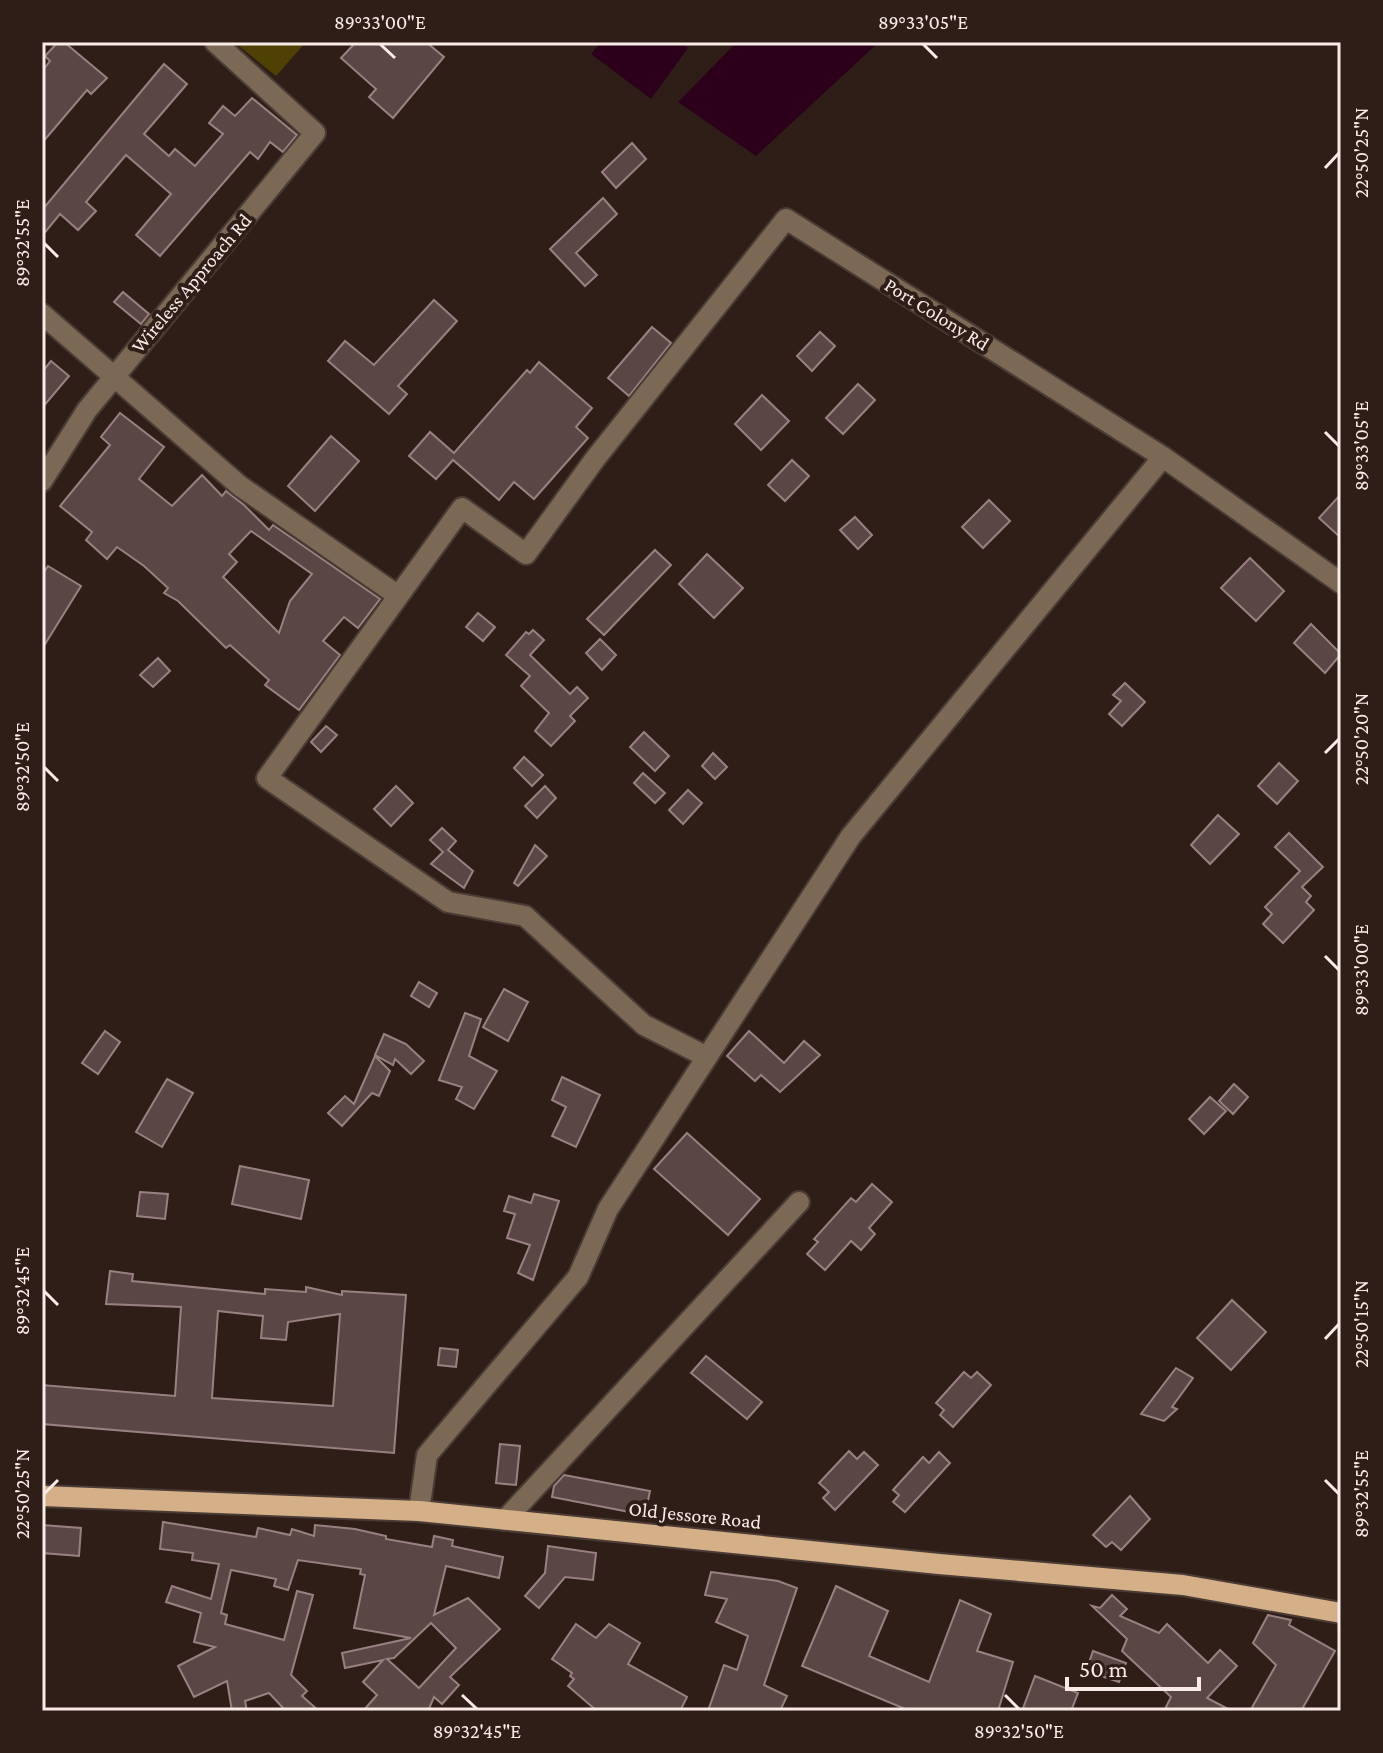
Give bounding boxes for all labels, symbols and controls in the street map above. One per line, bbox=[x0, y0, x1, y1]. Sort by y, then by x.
text: 89°33'00"E bbox=[334, 11, 426, 33]
text: 89°33'05"E bbox=[878, 11, 968, 33]
text: 22°50'25"N bbox=[1350, 108, 1372, 198]
text: 89°32'55"E bbox=[11, 199, 33, 287]
street label: Wireless Approach Rd bbox=[126, 209, 257, 358]
street label: Port Colony Rd bbox=[880, 273, 994, 356]
text: 89°33'05"E bbox=[1350, 401, 1372, 491]
text: 22°50'20"N bbox=[1350, 693, 1372, 785]
text: 89°32'50"E bbox=[11, 722, 33, 812]
text: 89°33'00"E bbox=[1350, 924, 1372, 1016]
text: 89°32'45"E bbox=[11, 1247, 33, 1335]
text: 22°50'15"N bbox=[1350, 1280, 1372, 1368]
text: 22°50'25"N bbox=[11, 1449, 33, 1539]
text: 89°32'55"E bbox=[1350, 1450, 1372, 1538]
street label: Old Jessore Road bbox=[628, 1497, 763, 1534]
scale bar bbox=[1067, 1641, 1199, 1691]
text: 50 m bbox=[1079, 1655, 1128, 1682]
text: 89°32'45"E bbox=[433, 1720, 521, 1742]
text: 89°32'50"E bbox=[974, 1720, 1064, 1742]

